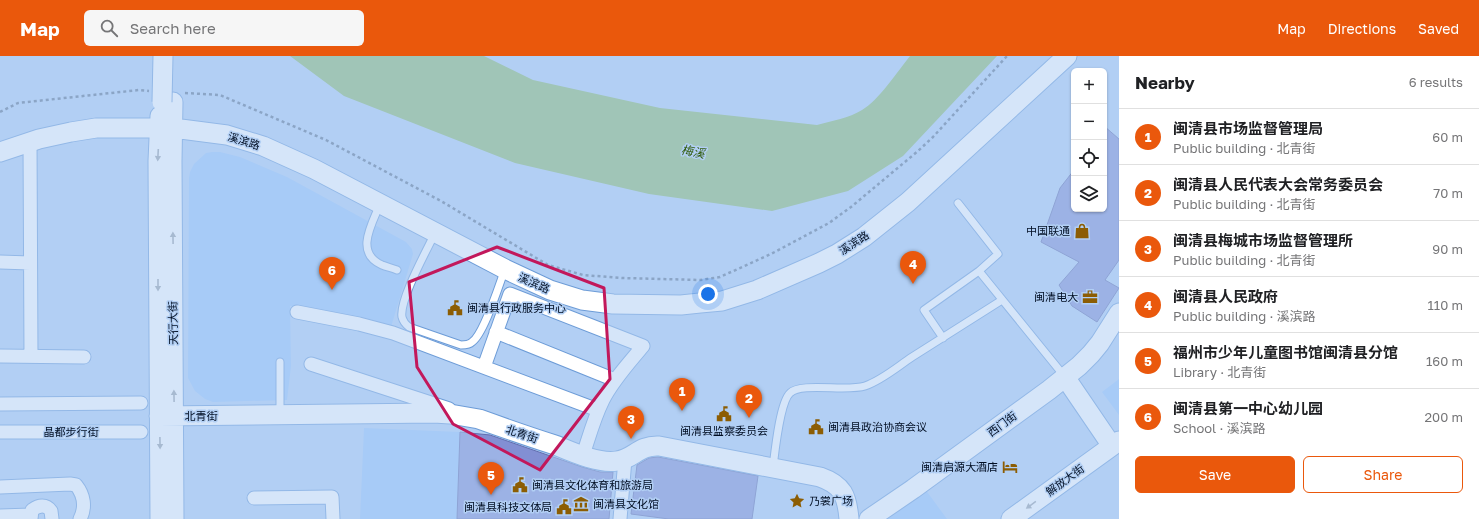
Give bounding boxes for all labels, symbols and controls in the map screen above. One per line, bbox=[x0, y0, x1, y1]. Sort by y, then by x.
search box bbox=[84, 10, 364, 46]
text: Map bbox=[20, 17, 60, 40]
icon: search bbox=[98, 17, 120, 39]
text: Search here bbox=[130, 19, 216, 37]
text: Map bbox=[1277, 20, 1306, 37]
text: Directions bbox=[1328, 20, 1396, 37]
text: Saved bbox=[1418, 20, 1459, 37]
map controls bbox=[1071, 68, 1107, 212]
button: + bbox=[1071, 68, 1107, 104]
text: Nearby bbox=[1135, 72, 1195, 93]
text: 6 results bbox=[1409, 74, 1463, 90]
button: − bbox=[1071, 104, 1107, 140]
text: 闽清县市场监督管理局 bbox=[1173, 119, 1323, 137]
street label: 溪滨路 bbox=[226, 129, 262, 152]
text: 1 bbox=[1145, 129, 1151, 145]
text: 60 m bbox=[1432, 129, 1463, 145]
button: locate bbox=[1071, 140, 1107, 176]
text: Public building · 北青街 bbox=[1173, 140, 1316, 156]
water label: 梅溪 bbox=[680, 142, 708, 161]
one-way arrow bbox=[155, 149, 162, 161]
text: 闽清县人民代表大会常务委员会 bbox=[1173, 175, 1383, 193]
button: layers bbox=[1071, 176, 1107, 212]
text: 2 bbox=[1144, 185, 1152, 201]
text: 70 m bbox=[1433, 185, 1463, 201]
text: Public building · 北青街 bbox=[1173, 196, 1316, 212]
shop icon: 中国联通 bbox=[1073, 222, 1091, 240]
place label: 中国联通 bbox=[1026, 224, 1070, 237]
street label: 溪滨路 bbox=[836, 228, 871, 257]
text: 闽清县梅城市场监督管理所 bbox=[1173, 231, 1353, 249]
one-way arrow bbox=[169, 232, 176, 244]
text: 3 bbox=[1144, 241, 1152, 257]
text: 90 m bbox=[1432, 241, 1463, 257]
pin: 4 bbox=[900, 251, 926, 284]
text: Public building · 北青街 bbox=[1173, 252, 1316, 268]
pin: 6 bbox=[319, 257, 345, 290]
street label: 溪滨路 bbox=[516, 270, 552, 295]
one-way arrow bbox=[155, 279, 161, 292]
your location bbox=[698, 284, 718, 304]
text: 闽清县人民政府 bbox=[1173, 287, 1278, 305]
office icon: 闽清电大 bbox=[1081, 288, 1099, 306]
place label: 闽清电大 bbox=[1034, 290, 1078, 303]
text: 4 bbox=[1144, 297, 1152, 313]
text: 110 m bbox=[1428, 297, 1463, 313]
public building icon: 闽清县行政服务中心 bbox=[446, 299, 464, 317]
street label: 天行大街 bbox=[166, 301, 179, 345]
place label: 闽清县行政服务中心 bbox=[467, 301, 566, 314]
text: Public building · 溪滨路 bbox=[1173, 308, 1316, 324]
text: 福州市少年儿童图书馆闽清县分馆 bbox=[1173, 343, 1398, 361]
text: 5 bbox=[1144, 353, 1152, 369]
text: 160 m bbox=[1426, 353, 1463, 369]
text: Library · 北青街 bbox=[1173, 364, 1266, 380]
pin: 1 bbox=[669, 378, 695, 411]
pin: 2 bbox=[736, 385, 762, 418]
one-way arrow bbox=[171, 389, 177, 402]
text: 闽清县第一中心幼儿园 bbox=[1173, 399, 1323, 417]
public building icon: 闽清县监察委员会 bbox=[715, 405, 733, 423]
pin: 3 bbox=[618, 406, 644, 439]
street label: 北青街 bbox=[185, 409, 218, 422]
street label: 西门街 bbox=[985, 409, 1019, 439]
text: 6 bbox=[1144, 409, 1152, 425]
text: 200 m bbox=[1425, 409, 1463, 425]
public building icon: 闽清县政治协商会议 bbox=[807, 418, 825, 436]
place label: 闽清县政治协商会议 bbox=[828, 420, 927, 433]
text: School · 溪滨路 bbox=[1173, 420, 1266, 436]
street label: 北青街 bbox=[504, 422, 540, 445]
place label: 闽清县监察委员会 bbox=[680, 424, 768, 437]
street label: 晶都步行街 bbox=[44, 425, 99, 438]
one-way arrow bbox=[156, 437, 163, 449]
button: Save bbox=[1135, 456, 1295, 493]
button: Share bbox=[1303, 456, 1463, 493]
hotel icon: 闽清启源大酒店 bbox=[1001, 458, 1019, 476]
place label: 闽清启源大酒店 bbox=[921, 460, 998, 473]
street label: 解放大街 bbox=[1043, 461, 1086, 498]
pin: 5 bbox=[478, 462, 504, 495]
public building icon: 闽清县文化体育和旅游局 bbox=[511, 476, 529, 494]
place label: 闽清县文化体育和旅游局 bbox=[532, 478, 653, 491]
place icon: 乃裳广场 bbox=[788, 492, 806, 510]
place label: 乃裳广场 bbox=[809, 494, 853, 507]
museum icon: 闽清县文化馆 bbox=[572, 495, 590, 513]
place label: 闽清县文化馆 bbox=[593, 497, 659, 510]
public building icon: 闽清县科技文体局 bbox=[555, 498, 573, 516]
place label: 闽清县科技文体局 bbox=[464, 500, 552, 513]
one-way arrow bbox=[1025, 501, 1036, 509]

